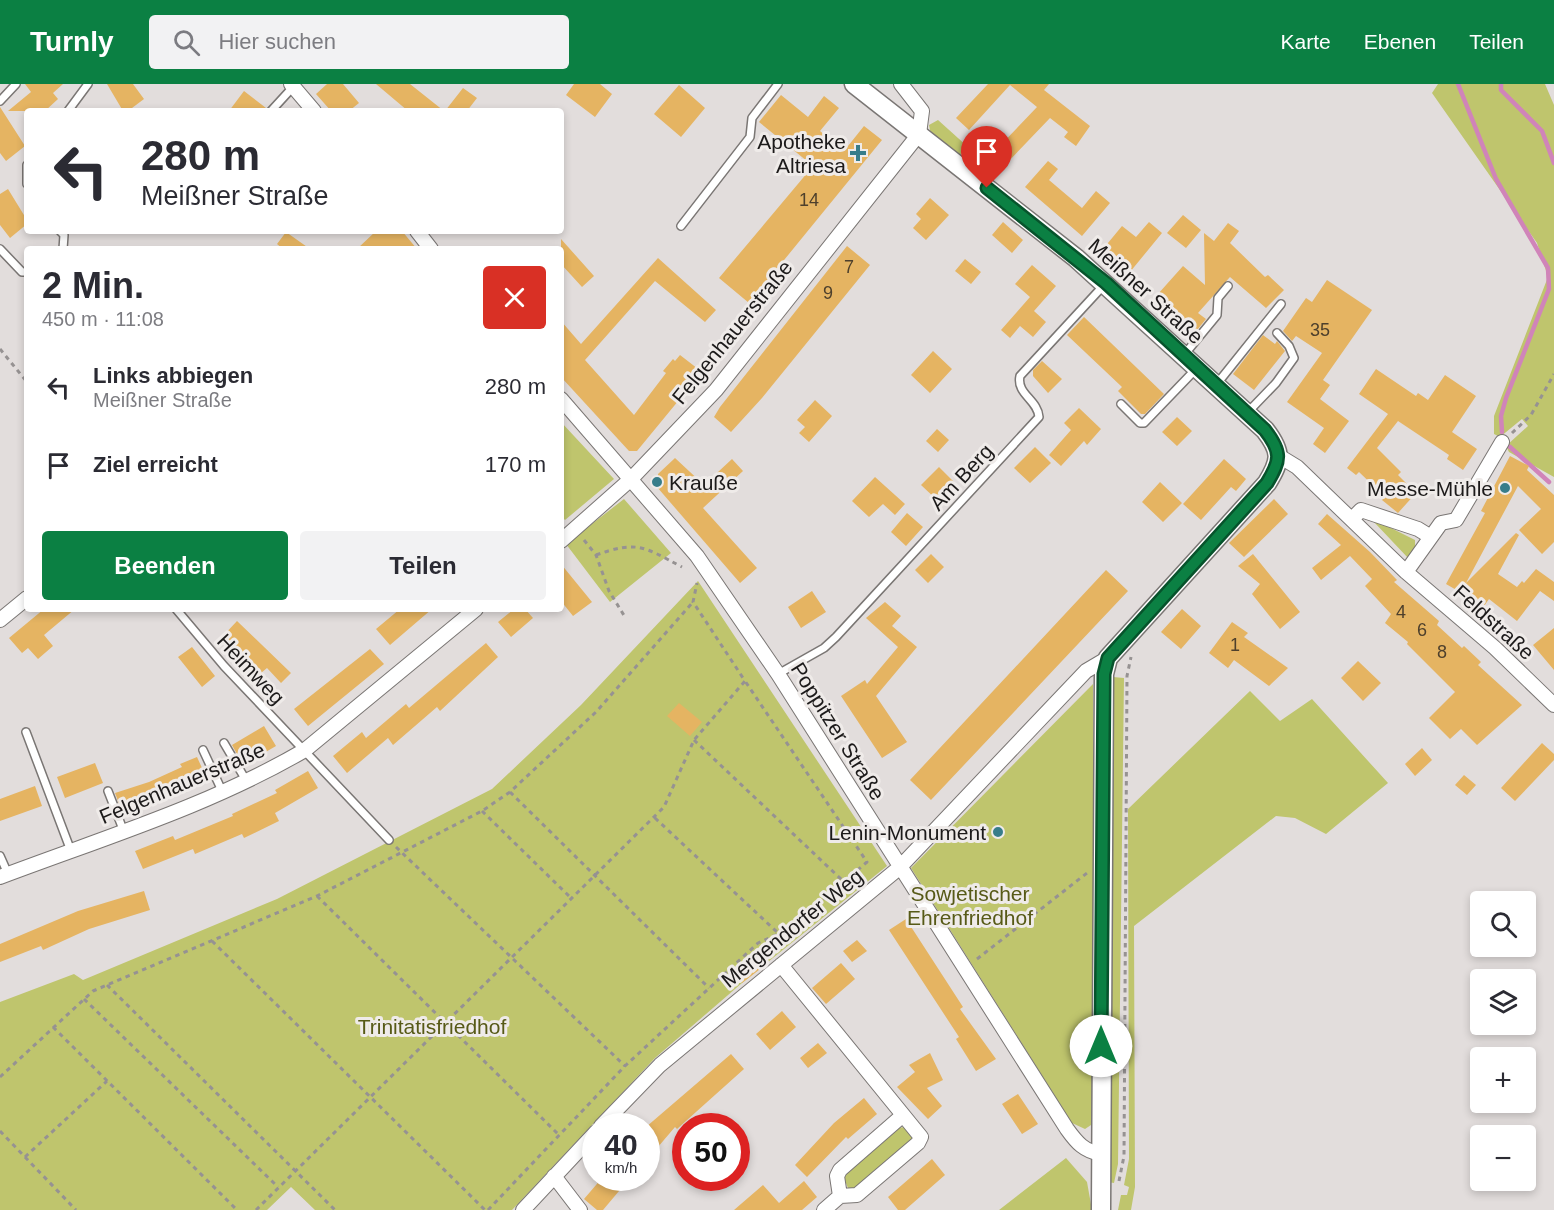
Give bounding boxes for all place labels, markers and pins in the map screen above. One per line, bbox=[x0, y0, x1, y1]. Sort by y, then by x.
pin bbox=[961, 126, 1012, 188]
place label: Apotheke Altriesa bbox=[757, 130, 846, 177]
marker: Apotheke Altriesa bbox=[851, 146, 865, 160]
place label: Krauße bbox=[669, 471, 738, 494]
marker: Krauße bbox=[650, 475, 664, 489]
place label: Messe-Mühle bbox=[1367, 477, 1493, 500]
marker: Messe-Mühle bbox=[1498, 481, 1512, 495]
place label: Lenin-Monument bbox=[828, 821, 986, 844]
marker: Lenin-Monument bbox=[991, 825, 1005, 839]

